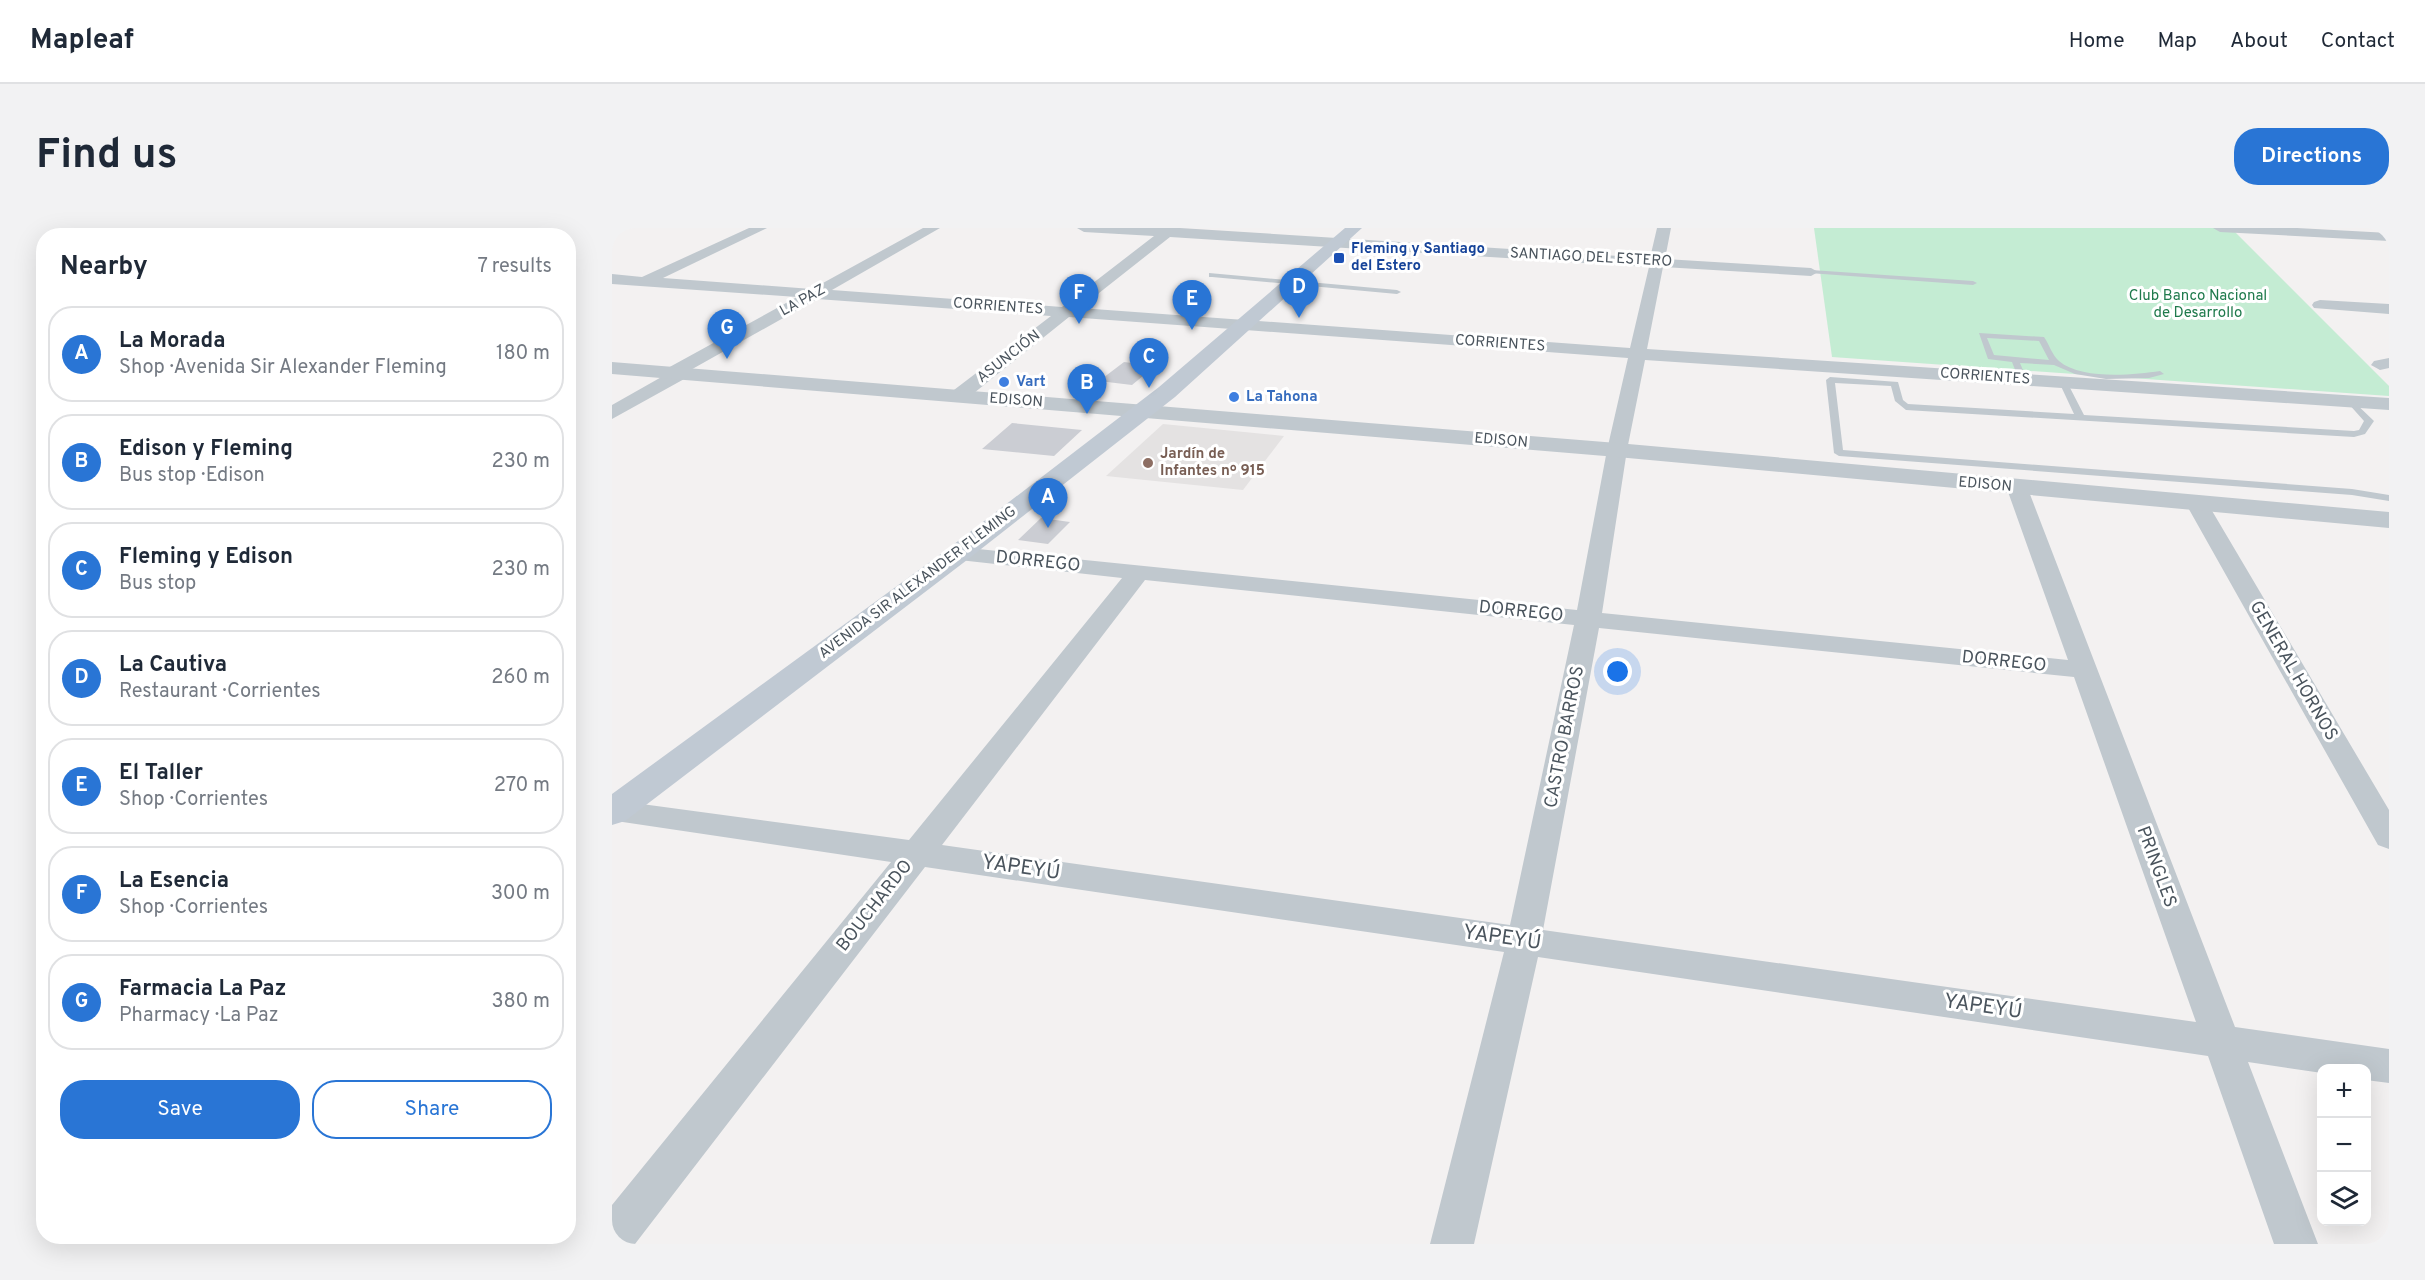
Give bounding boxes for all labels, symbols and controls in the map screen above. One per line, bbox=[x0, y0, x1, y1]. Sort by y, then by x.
text: Mapleaf bbox=[30, 23, 134, 59]
text: Home bbox=[2069, 28, 2125, 55]
text: Map bbox=[2158, 28, 2197, 55]
text: About bbox=[2230, 28, 2288, 55]
text: Contact bbox=[2321, 28, 2395, 55]
button: Directions bbox=[2234, 128, 2389, 185]
text: Find us bbox=[36, 130, 177, 183]
place label: Fleming y Santiago del Estero bbox=[1351, 240, 1485, 276]
street label: SANTIAGO DEL ESTERO bbox=[1509, 244, 1673, 272]
text: Nearby bbox=[60, 251, 148, 284]
marker: Fleming y Santiago del Estero bbox=[1332, 251, 1346, 265]
text: 7 results bbox=[477, 254, 552, 280]
pin: D bbox=[1280, 268, 1318, 318]
pin: F bbox=[1060, 274, 1098, 324]
pin: E bbox=[1172, 280, 1212, 330]
street label: LA PAZ bbox=[777, 281, 829, 321]
park label: Club Banco Nacional de Desarrollo bbox=[2129, 287, 2267, 323]
street label: CORRIENTES bbox=[952, 294, 1044, 320]
pin: G bbox=[708, 310, 746, 359]
street label: ASUNCIÓN bbox=[972, 325, 1044, 388]
text: La Morada bbox=[119, 328, 226, 355]
street label: CORRIENTES bbox=[1454, 331, 1546, 357]
pin: C bbox=[1130, 338, 1168, 388]
text: A bbox=[74, 341, 89, 367]
text: 180 m bbox=[496, 341, 550, 367]
text: Shop · Avenida Sir Alexander Fleming bbox=[119, 355, 447, 381]
pin: B bbox=[1068, 364, 1106, 414]
street label: CORRIENTES bbox=[1939, 364, 2031, 390]
place label: Vart bbox=[1016, 373, 1046, 392]
marker: Vart bbox=[997, 375, 1011, 389]
place label: La Tahona bbox=[1246, 388, 1318, 407]
street label: EDISON bbox=[989, 390, 1043, 412]
marker: La Tahona bbox=[1227, 390, 1241, 404]
street label: EDISON bbox=[1473, 429, 1529, 453]
text: Edison y Fleming bbox=[119, 436, 293, 463]
place label: Jardín de Infantes nº 915 bbox=[1160, 445, 1265, 481]
text: B bbox=[75, 449, 88, 475]
text: 230 m bbox=[491, 449, 550, 475]
marker: Jardín de Infantes nº 915 bbox=[1141, 456, 1155, 470]
text: Bus stop · Edison bbox=[119, 463, 265, 489]
street label: EDISON bbox=[1957, 473, 2013, 497]
pin: A bbox=[1028, 478, 1068, 528]
street label: AVENIDA SIR ALEXANDER FLEMING bbox=[815, 502, 1021, 664]
text: Fleming y Edison bbox=[119, 544, 293, 571]
street label: DORREGO bbox=[995, 546, 1081, 578]
text: C bbox=[75, 557, 88, 583]
text: 230 m bbox=[491, 557, 550, 583]
text: Bus stop bbox=[119, 571, 196, 597]
street label: DORREGO bbox=[1478, 596, 1564, 628]
street label: GENERAL HORNOS bbox=[2244, 597, 2342, 745]
street label: DORREGO bbox=[1961, 646, 2047, 678]
text: La Cautiva bbox=[119, 652, 227, 679]
your location bbox=[1603, 657, 1632, 686]
street label: CASTRO BARROS bbox=[1540, 664, 1590, 810]
text: D bbox=[74, 665, 89, 691]
text: 260 m bbox=[491, 665, 550, 691]
text: Restaurant · Corrientes bbox=[119, 679, 321, 705]
text: El Taller bbox=[119, 760, 203, 787]
text: E bbox=[75, 773, 88, 799]
text: 270 m bbox=[494, 773, 550, 799]
text: Shop · Corrientes bbox=[119, 787, 268, 813]
street label: PRINGLES bbox=[2131, 823, 2181, 911]
street label: YAPEYÚ bbox=[980, 848, 1062, 887]
street label: BOUCHARDO bbox=[832, 855, 918, 957]
text: La Esencia bbox=[119, 868, 229, 895]
text: F bbox=[76, 881, 87, 907]
text: 300 m bbox=[491, 881, 550, 907]
text: Shop · Corrientes bbox=[119, 895, 268, 921]
street label: YAPEYÚ bbox=[1461, 918, 1543, 957]
text: Farmacia La Paz bbox=[119, 976, 287, 1003]
street label: YAPEYÚ bbox=[1942, 987, 2024, 1026]
text: G bbox=[75, 989, 88, 1015]
text: 380 m bbox=[491, 989, 550, 1015]
text: Pharmacy · La Paz bbox=[119, 1003, 279, 1029]
map controls bbox=[2317, 1064, 2371, 1226]
button: + bbox=[2317, 1064, 2371, 1118]
button: Save bbox=[60, 1080, 300, 1139]
button: Share bbox=[312, 1080, 552, 1139]
button: − bbox=[2317, 1118, 2371, 1172]
button: layers bbox=[2317, 1172, 2371, 1226]

